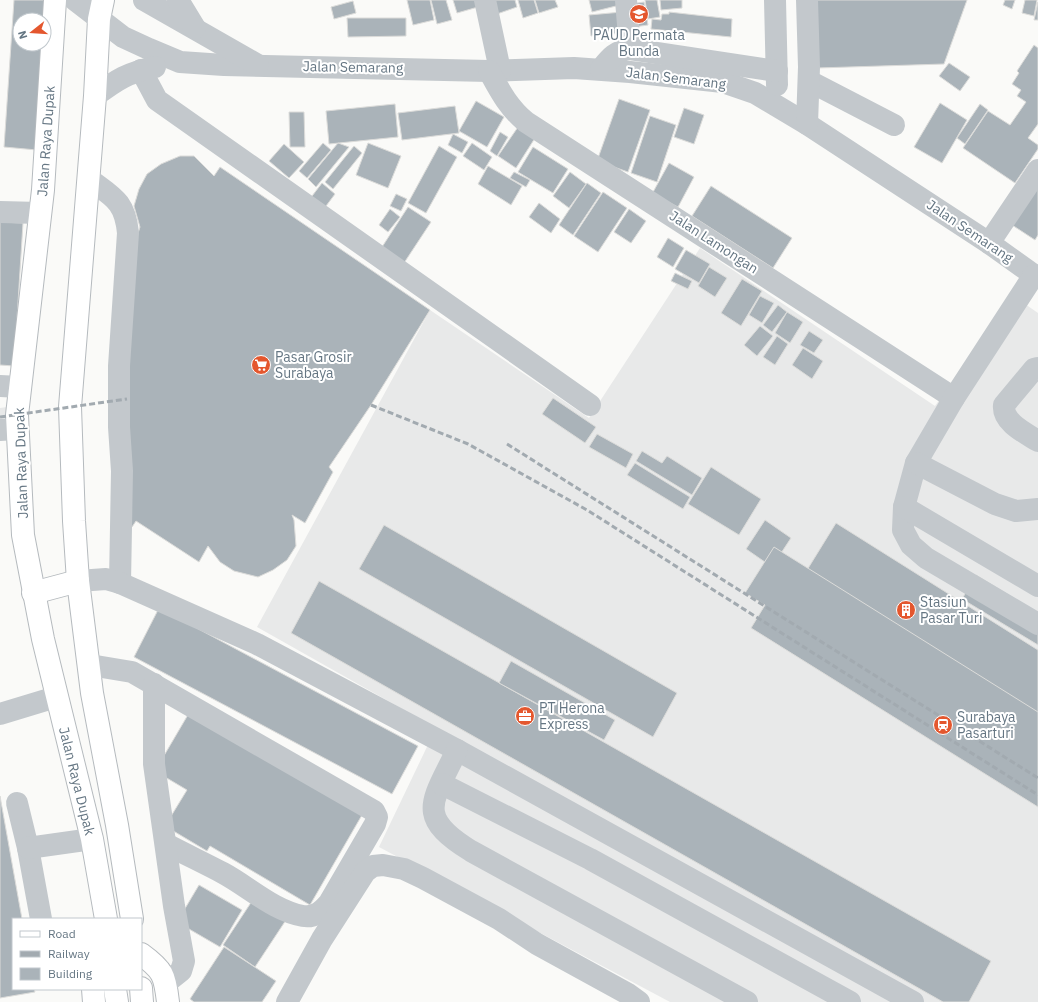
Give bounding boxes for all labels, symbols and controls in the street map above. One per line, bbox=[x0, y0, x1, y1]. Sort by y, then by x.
school or university icon: PAUD Permata Bunda bbox=[628, 3, 650, 25]
north arrow bbox=[12, 12, 52, 52]
place label: PAUD Permata Bunda bbox=[593, 26, 685, 60]
text: N bbox=[15, 29, 30, 41]
street label: Jalan Semarang bbox=[303, 57, 404, 77]
street label: Jalan Semarang bbox=[625, 63, 728, 93]
street label: Jalan Raya Dupak bbox=[33, 84, 59, 197]
street label: Jalan Semarang bbox=[923, 195, 1017, 267]
street label: Jalan Lamongan bbox=[666, 207, 762, 277]
place label: Pasar Grosir Surabaya bbox=[275, 348, 352, 382]
supermarket icon: Pasar Grosir Surabaya bbox=[250, 354, 272, 376]
street label: Jalan Raya Dupak bbox=[10, 406, 32, 519]
place label: Stasiun Pasar Turi bbox=[920, 593, 982, 627]
building icon: Stasiun Pasar Turi bbox=[895, 599, 917, 621]
place label: PT Herona Express bbox=[539, 699, 605, 733]
office icon: PT Herona Express bbox=[514, 705, 536, 727]
place label: Surabaya Pasarturi bbox=[957, 708, 1016, 742]
station icon: Surabaya Pasarturi bbox=[932, 714, 954, 736]
street label: Jalan Raya Dupak bbox=[55, 725, 99, 838]
legend bbox=[12, 918, 142, 990]
text: Road bbox=[48, 926, 76, 941]
text: Railway bbox=[48, 946, 90, 961]
text: Building bbox=[48, 966, 93, 981]

